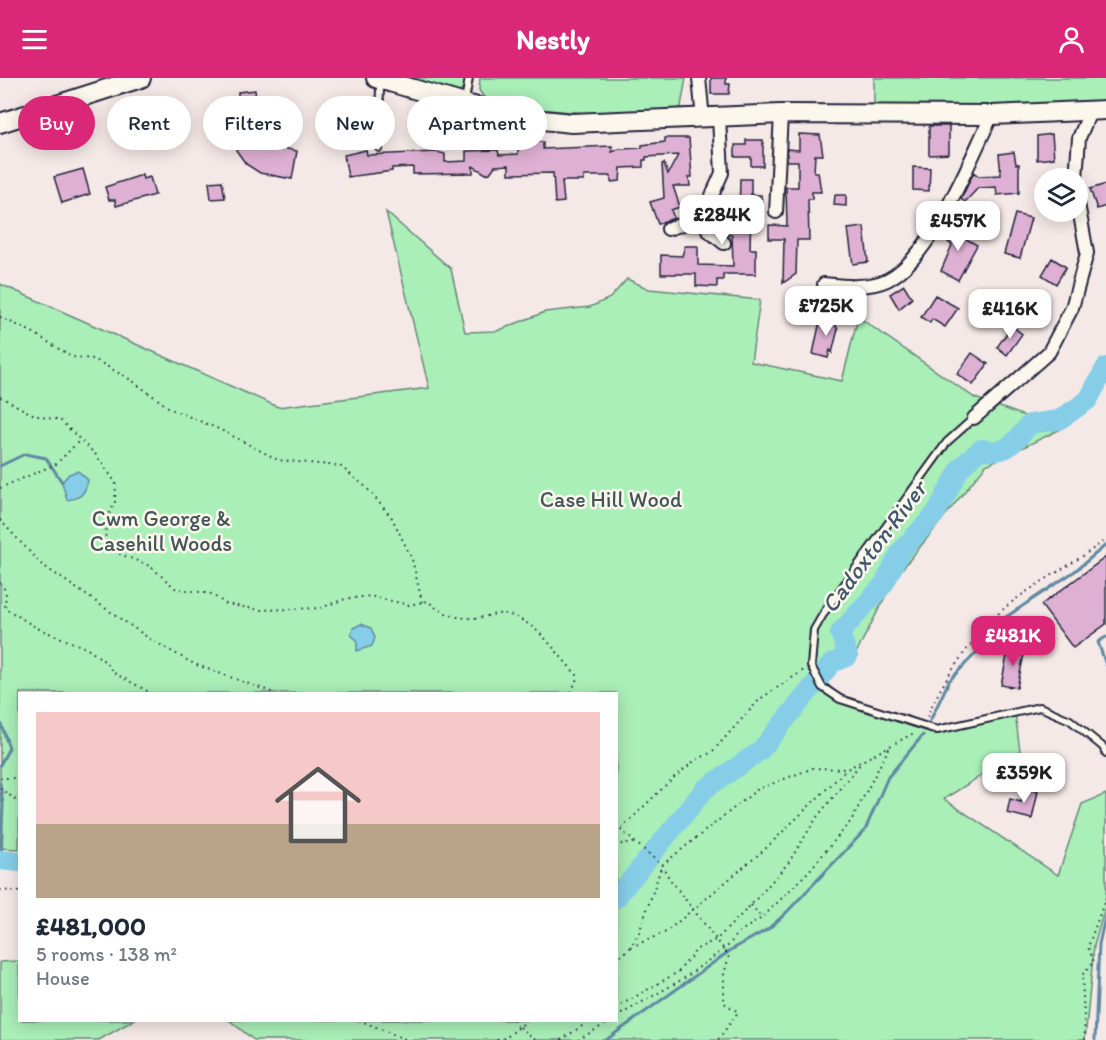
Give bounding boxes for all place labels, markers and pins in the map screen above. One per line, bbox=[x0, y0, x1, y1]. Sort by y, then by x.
pin: £284K bbox=[680, 195, 764, 246]
pin: £457K bbox=[916, 201, 1000, 252]
pin: £725K bbox=[784, 286, 868, 337]
pin: £416K bbox=[968, 289, 1052, 340]
pin: £481K bbox=[971, 616, 1055, 667]
pin: £359K bbox=[982, 753, 1066, 804]

